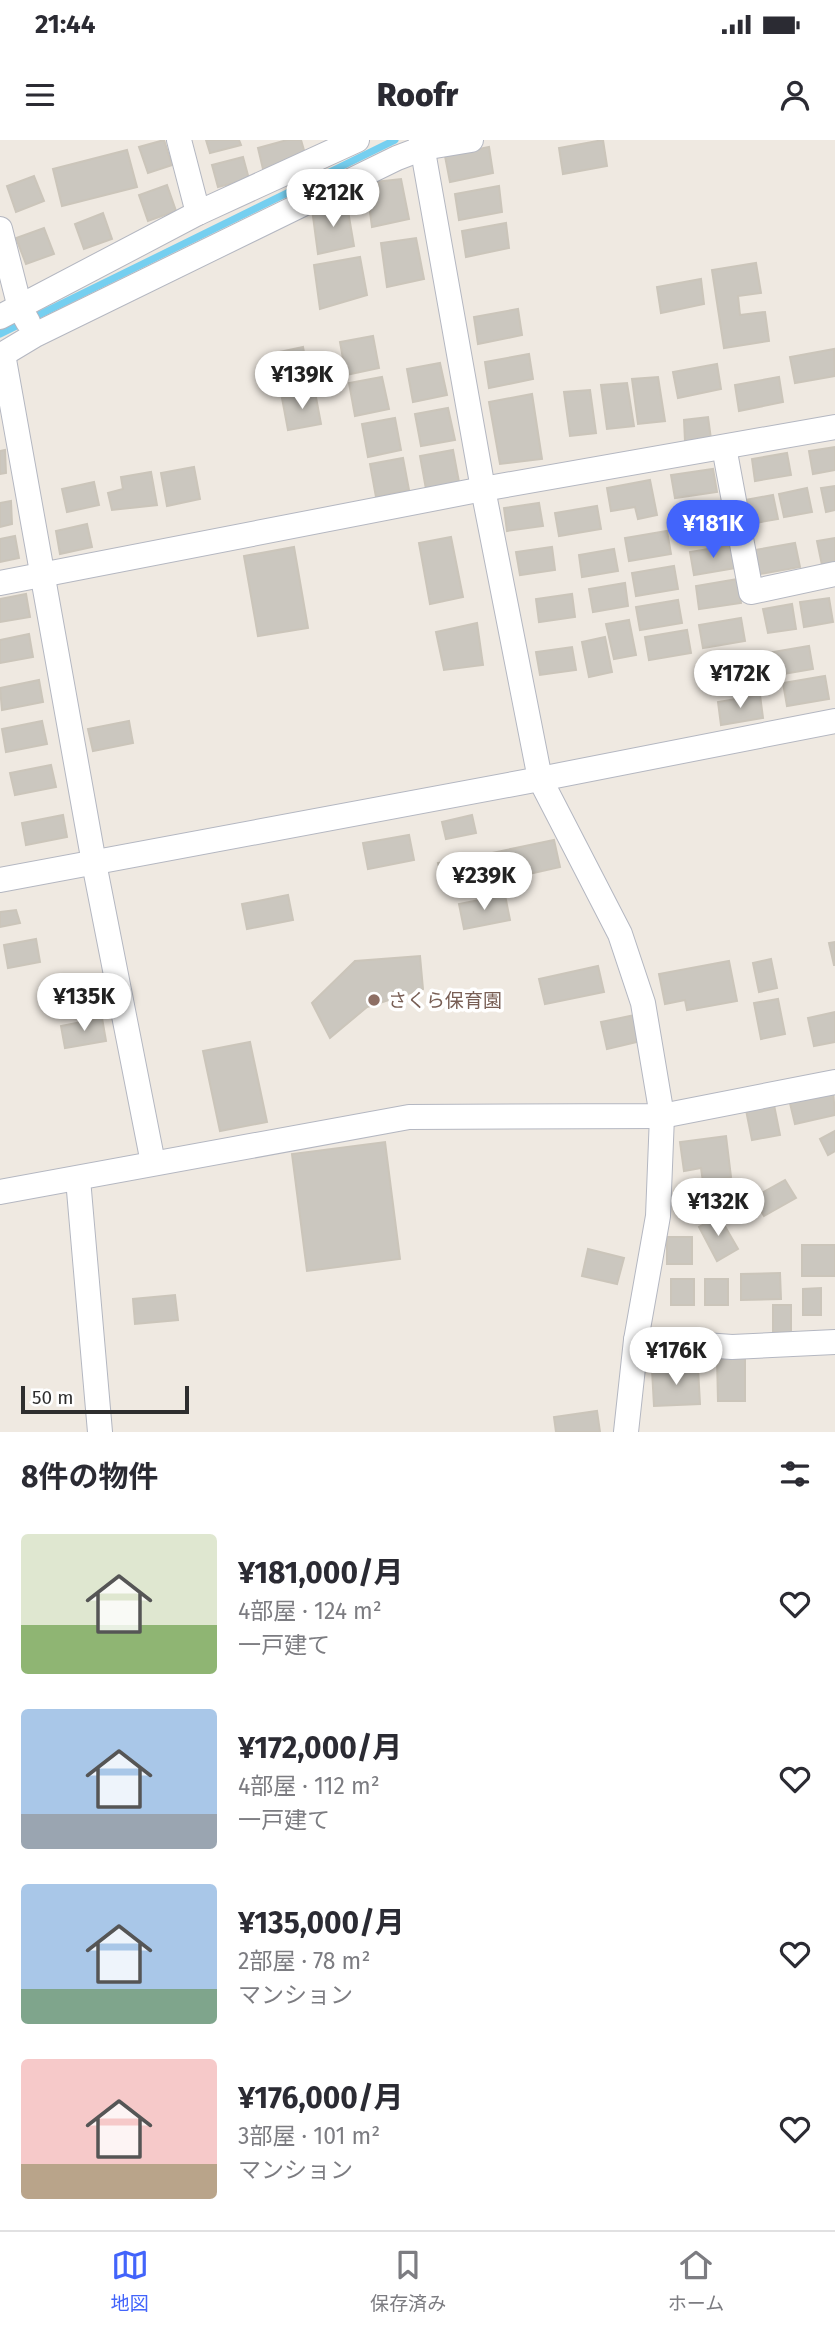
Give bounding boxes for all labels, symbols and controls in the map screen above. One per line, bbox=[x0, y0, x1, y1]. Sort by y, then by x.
text: 21:44 bbox=[35, 9, 95, 40]
icon: menu bbox=[21, 76, 59, 114]
text: Roofr bbox=[377, 76, 458, 114]
icon: person bbox=[776, 76, 814, 114]
pin: ¥212K bbox=[284, 169, 382, 229]
text: ¥212K bbox=[302, 178, 364, 206]
pin: ¥139K bbox=[253, 352, 351, 411]
text: ¥139K bbox=[271, 360, 333, 388]
pin: ¥181K bbox=[664, 500, 762, 560]
text: ¥181K bbox=[683, 509, 743, 537]
pin: ¥172K bbox=[691, 650, 789, 710]
text: ¥172K bbox=[710, 659, 770, 687]
pin: ¥239K bbox=[435, 852, 533, 912]
text: ¥239K bbox=[452, 861, 516, 889]
pin: ¥135K bbox=[35, 974, 133, 1033]
text: ¥135K bbox=[53, 982, 115, 1010]
place label: さくら保育園 bbox=[388, 989, 502, 1012]
marker: さくら保育園 bbox=[366, 992, 382, 1008]
pin: ¥132K bbox=[669, 1178, 767, 1238]
text: ¥132K bbox=[687, 1187, 749, 1215]
pin: ¥176K bbox=[627, 1328, 725, 1387]
text: ¥176K bbox=[646, 1336, 706, 1364]
scale bar bbox=[21, 1383, 189, 1415]
text: 50 m bbox=[32, 1386, 73, 1409]
icon: filters bbox=[776, 1455, 814, 1493]
text: 8件の物件 bbox=[21, 1459, 158, 1495]
text: ¥181,000/月 bbox=[238, 1555, 404, 1591]
icon: home bbox=[77, 1562, 161, 1646]
icon: heart bbox=[776, 1585, 814, 1623]
text: 4部屋 · 124 m² bbox=[238, 1597, 382, 1625]
text: 一戸建て bbox=[238, 1631, 330, 1659]
text: ¥172,000/月 bbox=[238, 1730, 402, 1766]
icon: home bbox=[77, 1737, 161, 1821]
icon: heart bbox=[776, 1760, 814, 1798]
text: 4部屋 · 112 m² bbox=[238, 1772, 380, 1800]
text: 一戸建て bbox=[238, 1806, 330, 1834]
text: ¥135,000/月 bbox=[238, 1905, 405, 1941]
icon: home bbox=[77, 1912, 161, 1996]
icon: heart bbox=[776, 1935, 814, 1973]
text: 2部屋 · 78 m² bbox=[238, 1947, 370, 1975]
text: マンション bbox=[238, 1981, 353, 2009]
text: ¥176,000/月 bbox=[238, 2080, 404, 2116]
icon: home bbox=[77, 2087, 161, 2171]
icon: heart bbox=[776, 2110, 814, 2148]
text: 3部屋 · 101 m² bbox=[238, 2122, 380, 2150]
text: マンション bbox=[238, 2156, 353, 2184]
tab: 地図 bbox=[111, 2246, 149, 2315]
tab: 保存済み bbox=[370, 2246, 446, 2315]
tab: ホーム bbox=[668, 2246, 724, 2315]

